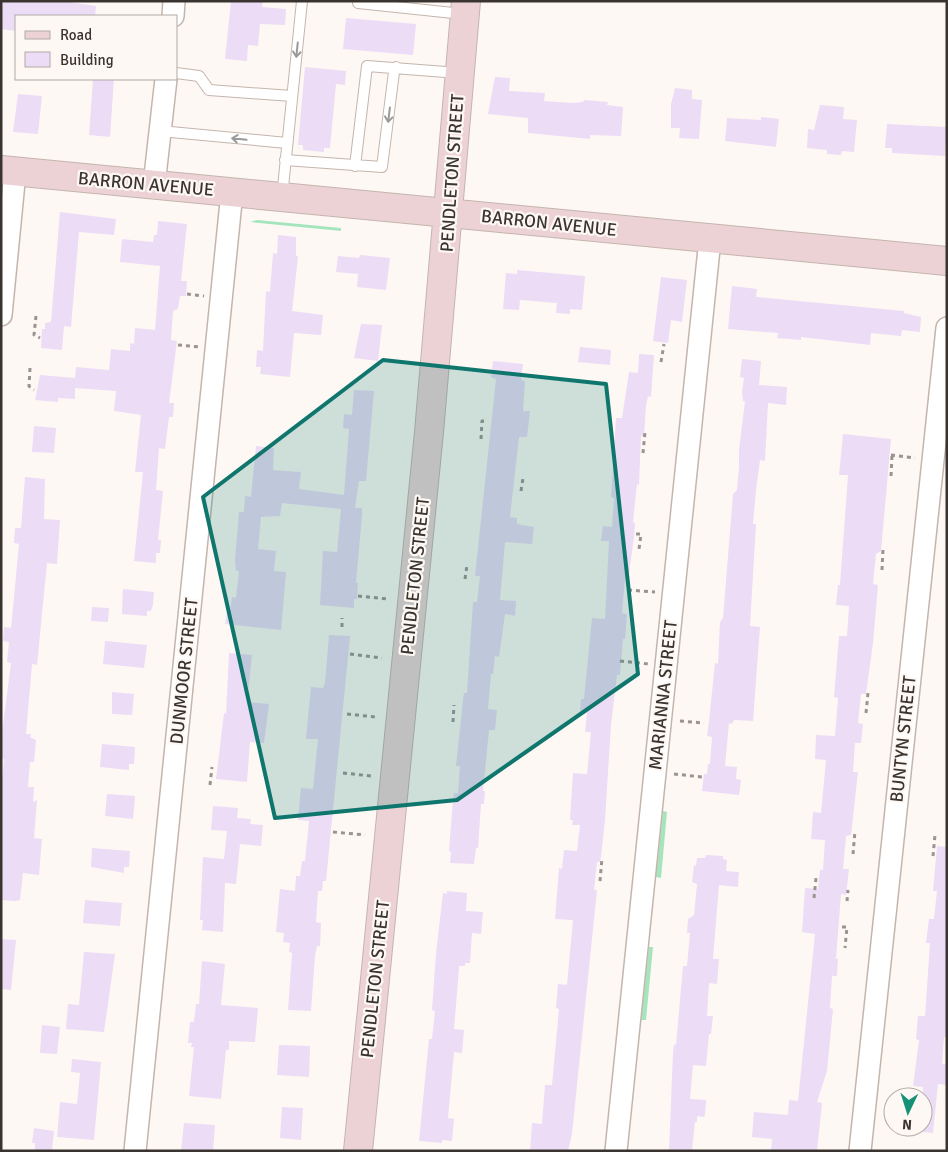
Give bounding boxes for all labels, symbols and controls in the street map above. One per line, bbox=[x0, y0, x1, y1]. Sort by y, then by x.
legend bbox=[15, 15, 178, 80]
text: Road bbox=[60, 26, 92, 44]
one-way arrow bbox=[292, 41, 302, 57]
text: Building bbox=[60, 51, 114, 69]
street label: PENDLETON STREET bbox=[435, 93, 469, 253]
one-way arrow bbox=[384, 107, 394, 123]
one-way arrow bbox=[231, 134, 247, 143]
street label: BARRON AVENUE bbox=[77, 167, 215, 201]
street label: BARRON AVENUE bbox=[480, 205, 618, 241]
street label: PENDLETON STREET bbox=[396, 496, 434, 656]
street label: DUNMOOR STREET bbox=[165, 596, 203, 745]
street label: MARIANNA STREET bbox=[644, 619, 682, 771]
street label: BUNTYN STREET bbox=[885, 674, 921, 804]
street label: PENDLETON STREET bbox=[356, 899, 394, 1059]
north arrow bbox=[883, 1087, 933, 1137]
text: N bbox=[902, 1116, 913, 1133]

